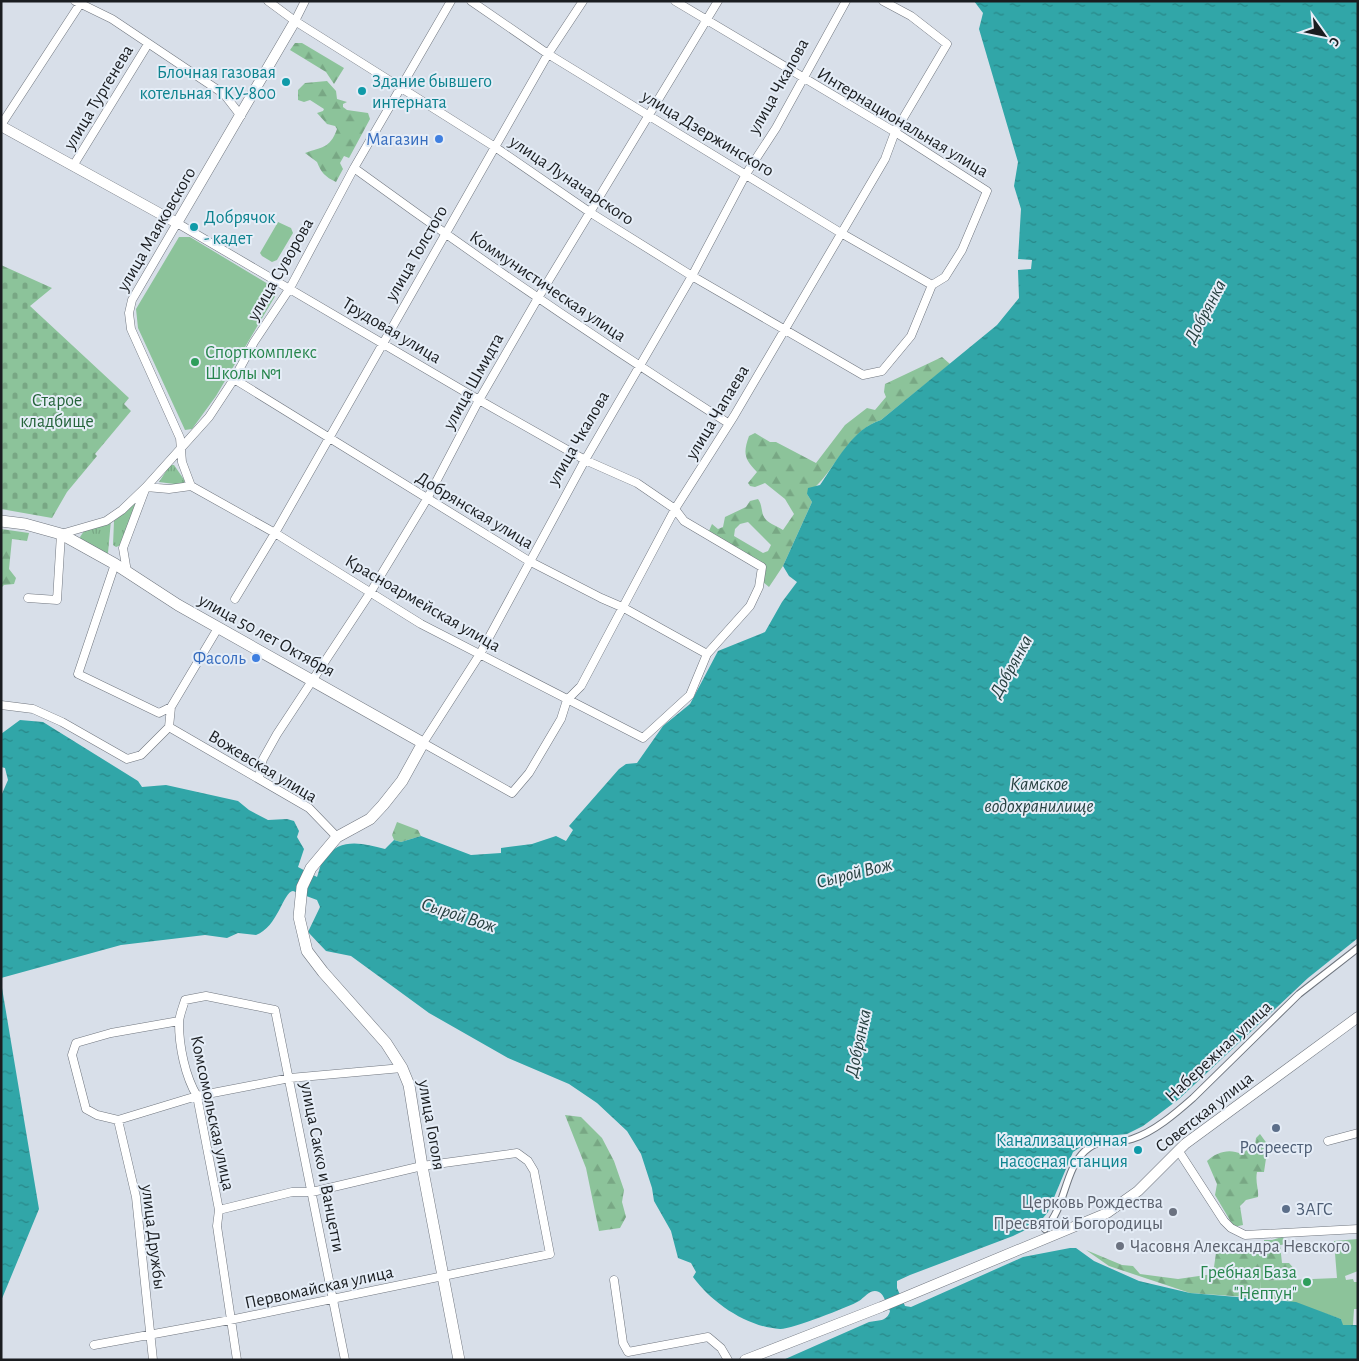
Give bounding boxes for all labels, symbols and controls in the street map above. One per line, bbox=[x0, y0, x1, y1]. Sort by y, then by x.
north arrow bbox=[1299, 10, 1349, 60]
text: С bbox=[1326, 34, 1342, 49]
street label: улица Чкалова bbox=[745, 36, 812, 138]
street label: улица Тургенева bbox=[60, 42, 137, 154]
place label: Блочная газовая котельная ТКУ-800 bbox=[139, 64, 276, 103]
street label: Интернациональная улица bbox=[814, 65, 991, 181]
place label: Здание бывшего интерната bbox=[372, 72, 492, 112]
marker: Блочная газовая котельная ТКУ-800 bbox=[280, 76, 292, 88]
marker: Здание бывшего интерната bbox=[356, 85, 368, 97]
street label: улица Дзержинского bbox=[637, 87, 777, 180]
place label: Магазин bbox=[366, 131, 429, 149]
street label: улица Луначарского bbox=[505, 132, 637, 229]
marker: Магазин bbox=[433, 133, 445, 145]
street label: улица Маяковского bbox=[114, 165, 200, 295]
street label: улица Толстого bbox=[382, 203, 451, 305]
place label: Добрячок - кадет bbox=[204, 208, 276, 248]
street label: улица Суворова bbox=[244, 215, 317, 325]
marker: Добрячок - кадет bbox=[188, 221, 200, 233]
street label: Коммунистическая улица bbox=[466, 228, 629, 346]
water label: Добрянка bbox=[1180, 277, 1230, 347]
street label: Трудовая улица bbox=[339, 294, 444, 367]
street label: улица Шмидта bbox=[440, 331, 508, 433]
place label: Спорткомплекс Школы №1 bbox=[205, 344, 317, 383]
marker: Спорткомплекс Школы №1 bbox=[189, 356, 201, 368]
street label: улица Чапаева bbox=[682, 362, 753, 464]
street label: улица Чкалова bbox=[544, 388, 613, 490]
park label: Старое кладбище bbox=[20, 392, 94, 431]
street label: Добрянская улица bbox=[413, 468, 537, 553]
street label: Красноармейская улица bbox=[342, 552, 503, 656]
street label: улица 50 лет Октября bbox=[194, 590, 338, 681]
water label: Добрянка bbox=[986, 632, 1036, 702]
place label: Фасоль bbox=[193, 650, 246, 668]
marker: Фасоль bbox=[250, 652, 262, 664]
street label: Вожевская улица bbox=[205, 727, 320, 806]
water label: Камское водохранилище bbox=[984, 775, 1094, 816]
water label: Сырой Вож bbox=[814, 855, 895, 892]
water label: Сырой Вож bbox=[419, 894, 499, 937]
street label: Набережная улица bbox=[1161, 997, 1276, 1106]
water label: Добрянка bbox=[842, 1008, 875, 1080]
street label: Комсомольская улица bbox=[187, 1034, 237, 1192]
street label: Советская улица bbox=[1152, 1069, 1257, 1156]
street label: улица Гоголя bbox=[414, 1078, 448, 1172]
street label: улица Сакко и Ванцетти bbox=[296, 1080, 347, 1254]
marker: Росреестр bbox=[1270, 1122, 1282, 1134]
place label: Канализационная насосная станция bbox=[996, 1132, 1128, 1171]
place label: Росреестр bbox=[1239, 1139, 1313, 1157]
marker: Канализационная насосная станция bbox=[1132, 1144, 1144, 1156]
street label: улица Дружбы bbox=[138, 1182, 169, 1291]
place label: Церковь Рождества Пресвятой Богородицы bbox=[993, 1194, 1163, 1233]
place label: ЗАГС bbox=[1296, 1201, 1333, 1219]
marker: ЗАГС bbox=[1280, 1203, 1292, 1215]
marker: Церковь Рождества Пресвятой Богородицы bbox=[1167, 1206, 1179, 1218]
place label: Часовня Александра Невского bbox=[1130, 1238, 1350, 1256]
marker: Часовня Александра Невского bbox=[1114, 1240, 1126, 1252]
street label: Первомайская улица bbox=[243, 1263, 395, 1313]
place label: Гребная База "Нептун" bbox=[1200, 1263, 1297, 1303]
marker: Гребная База "Нептун" bbox=[1301, 1276, 1313, 1288]

